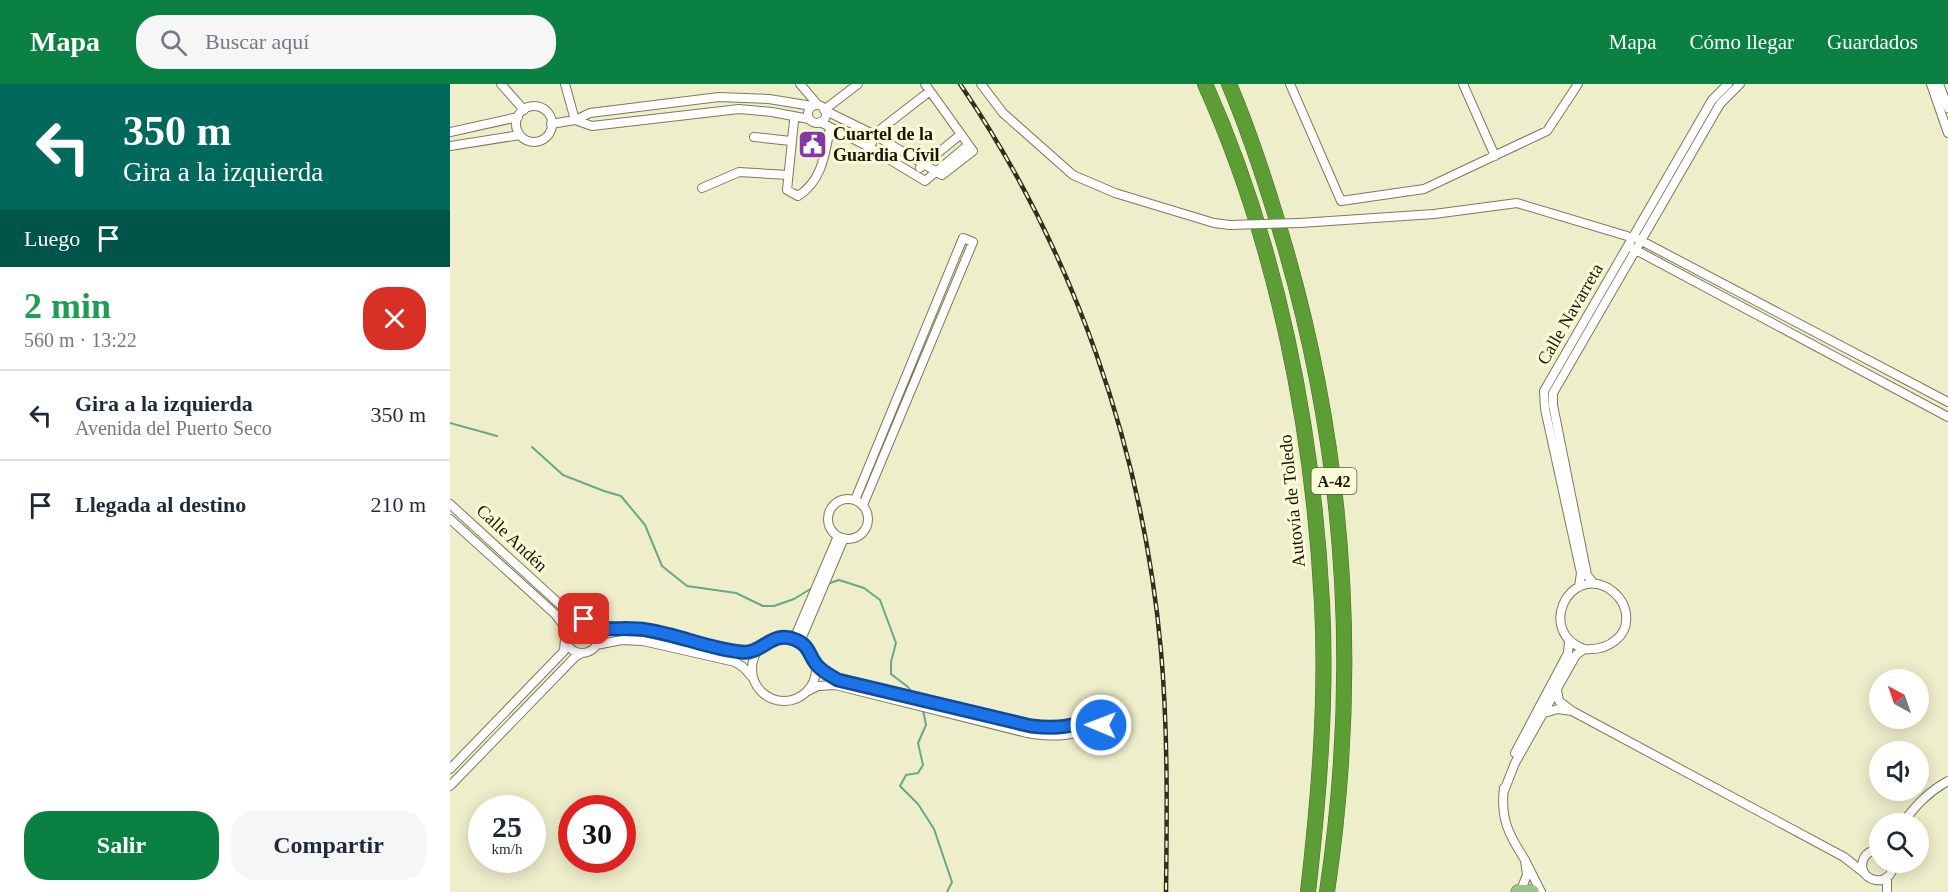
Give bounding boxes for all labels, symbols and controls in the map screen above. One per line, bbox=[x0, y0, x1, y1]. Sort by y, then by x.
search box bbox=[136, 15, 556, 69]
text: Mapa bbox=[30, 26, 100, 57]
icon: search bbox=[157, 26, 190, 59]
text: Buscar aquí bbox=[205, 29, 309, 54]
text: Mapa bbox=[1609, 30, 1657, 54]
text: Cómo llegar bbox=[1690, 30, 1794, 54]
text: Guardados bbox=[1827, 30, 1918, 54]
icon: left bbox=[24, 108, 102, 186]
text: 350 m bbox=[123, 108, 232, 154]
place label: Cuartel de la Guardia Cívil bbox=[833, 124, 940, 165]
public building icon: Cuartel de la Guardia Cívil bbox=[796, 128, 828, 160]
text: Gira a la izquierda bbox=[123, 157, 323, 187]
icon: arrive bbox=[92, 222, 125, 255]
text: Luego bbox=[24, 226, 80, 251]
street label: Calle Navarreta bbox=[1533, 260, 1607, 368]
text: 2 min bbox=[24, 286, 111, 326]
button: close bbox=[363, 287, 426, 350]
text: 560 m · 13:22 bbox=[24, 329, 137, 351]
text: Gira a la izquierda bbox=[75, 391, 253, 416]
icon: left bbox=[24, 399, 57, 432]
text: 350 m bbox=[370, 402, 426, 427]
text: Avenida del Puerto Seco bbox=[75, 417, 272, 439]
street label: Autovía de Toledo bbox=[1275, 434, 1309, 568]
road number: A-42 bbox=[1312, 468, 1356, 494]
icon: arrive bbox=[24, 489, 57, 522]
text: Llegada al destino bbox=[75, 492, 246, 517]
text: 210 m bbox=[370, 492, 426, 517]
street label: Calle Andén bbox=[472, 500, 552, 576]
pin bbox=[558, 593, 609, 644]
icon: arrive bbox=[567, 602, 600, 635]
north arrow bbox=[1869, 669, 1929, 729]
map controls bbox=[1869, 669, 1929, 873]
position arrow bbox=[1069, 693, 1133, 757]
button: sound bbox=[1869, 741, 1929, 801]
speed limit sign: 30 bbox=[558, 795, 636, 873]
text: 25 bbox=[492, 810, 522, 843]
button: Salir bbox=[24, 811, 219, 880]
button: Compartir bbox=[231, 811, 426, 880]
button: search bbox=[1869, 813, 1929, 873]
text: km/h bbox=[492, 841, 522, 857]

